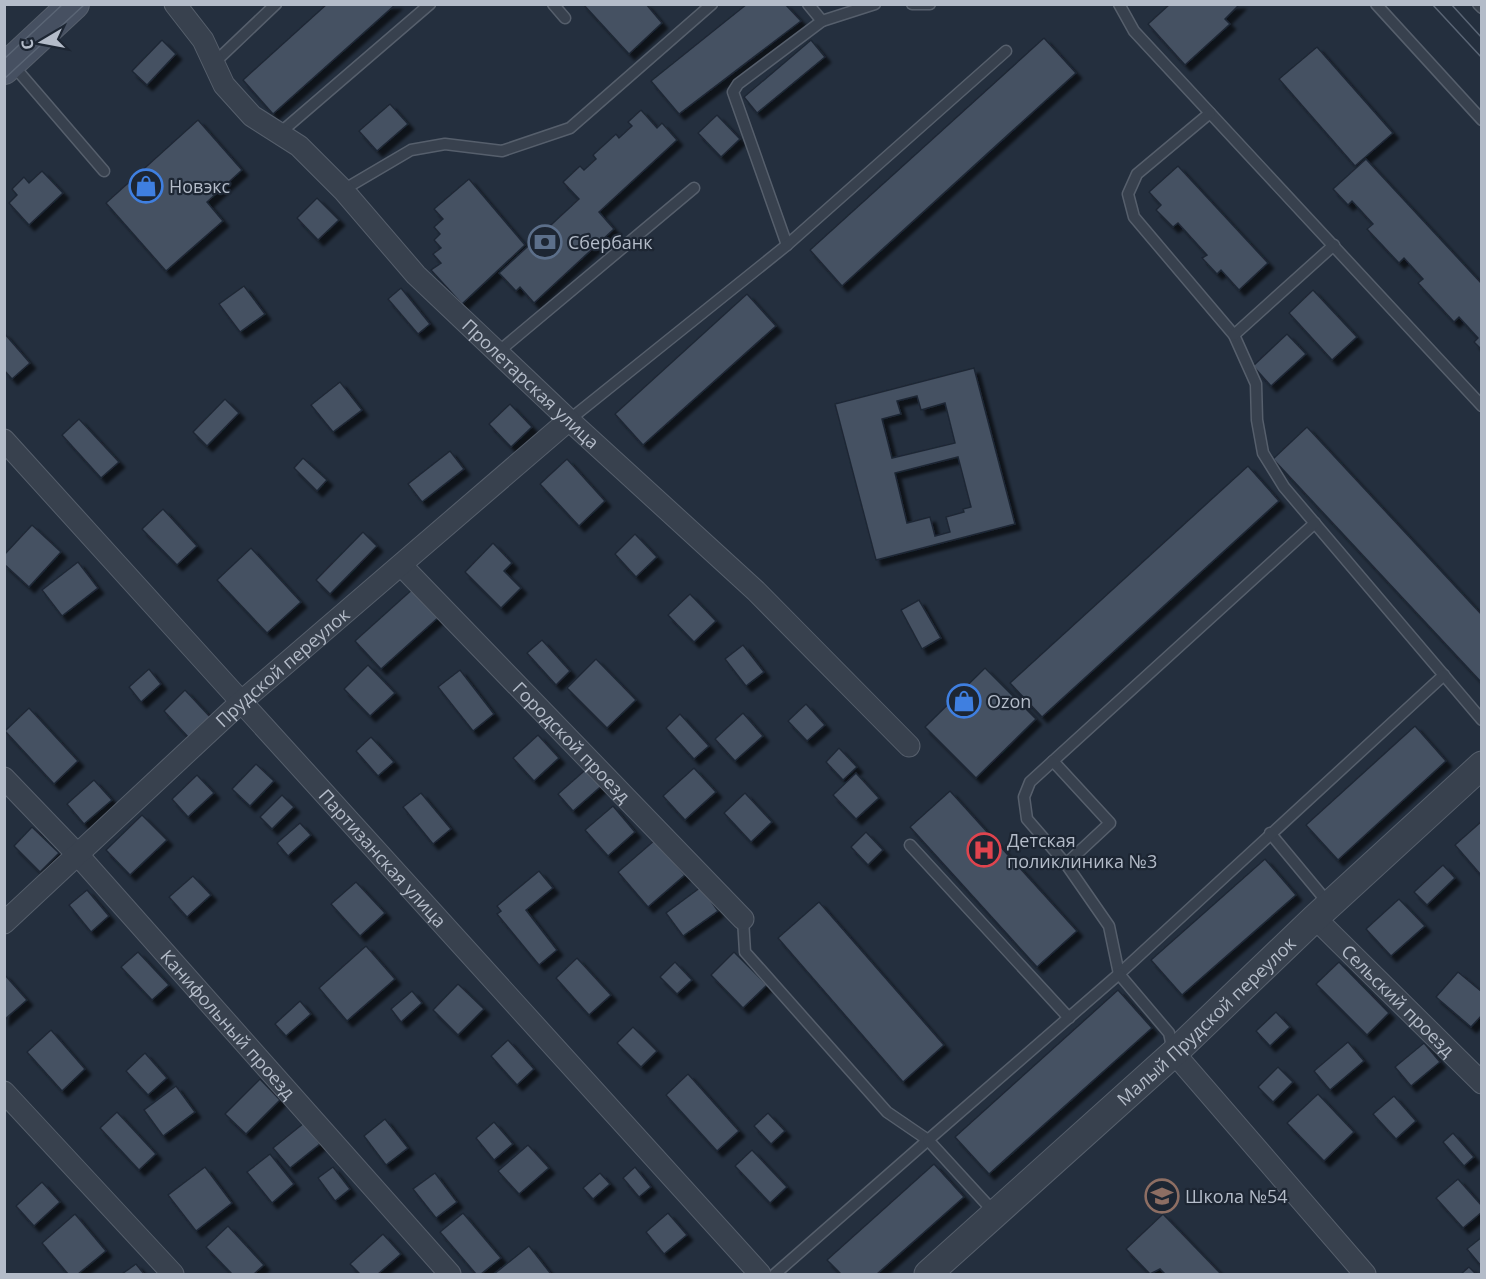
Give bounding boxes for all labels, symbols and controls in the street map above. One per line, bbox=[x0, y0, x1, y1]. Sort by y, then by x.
north arrow bbox=[12, 12, 72, 72]
text: С bbox=[16, 38, 39, 52]
shop icon: Новэкс bbox=[128, 168, 164, 204]
place label: Новэкс bbox=[169, 174, 231, 198]
bank icon: Сбербанк bbox=[527, 224, 563, 260]
place label: Сбербанк bbox=[568, 230, 653, 254]
street label: Пролетарская улица bbox=[457, 313, 604, 454]
street label: Прудской переулок bbox=[210, 602, 355, 732]
street label: Городской проезд bbox=[508, 676, 636, 808]
shop icon: Ozon bbox=[946, 683, 982, 719]
place label: Ozon bbox=[987, 689, 1031, 713]
street label: Партизанская улица bbox=[314, 784, 452, 932]
place label: Детская поликлиника №3 bbox=[1007, 828, 1157, 873]
hospital icon: Детская поликлиника №3 bbox=[966, 832, 1002, 868]
street label: Малый Прудской переулок bbox=[1112, 931, 1301, 1111]
street label: Сельский проезд bbox=[1336, 939, 1460, 1062]
street label: Канифольный проезд bbox=[155, 944, 301, 1104]
school or university icon: Школа №54 bbox=[1144, 1178, 1180, 1214]
place label: Школа №54 bbox=[1185, 1184, 1288, 1208]

